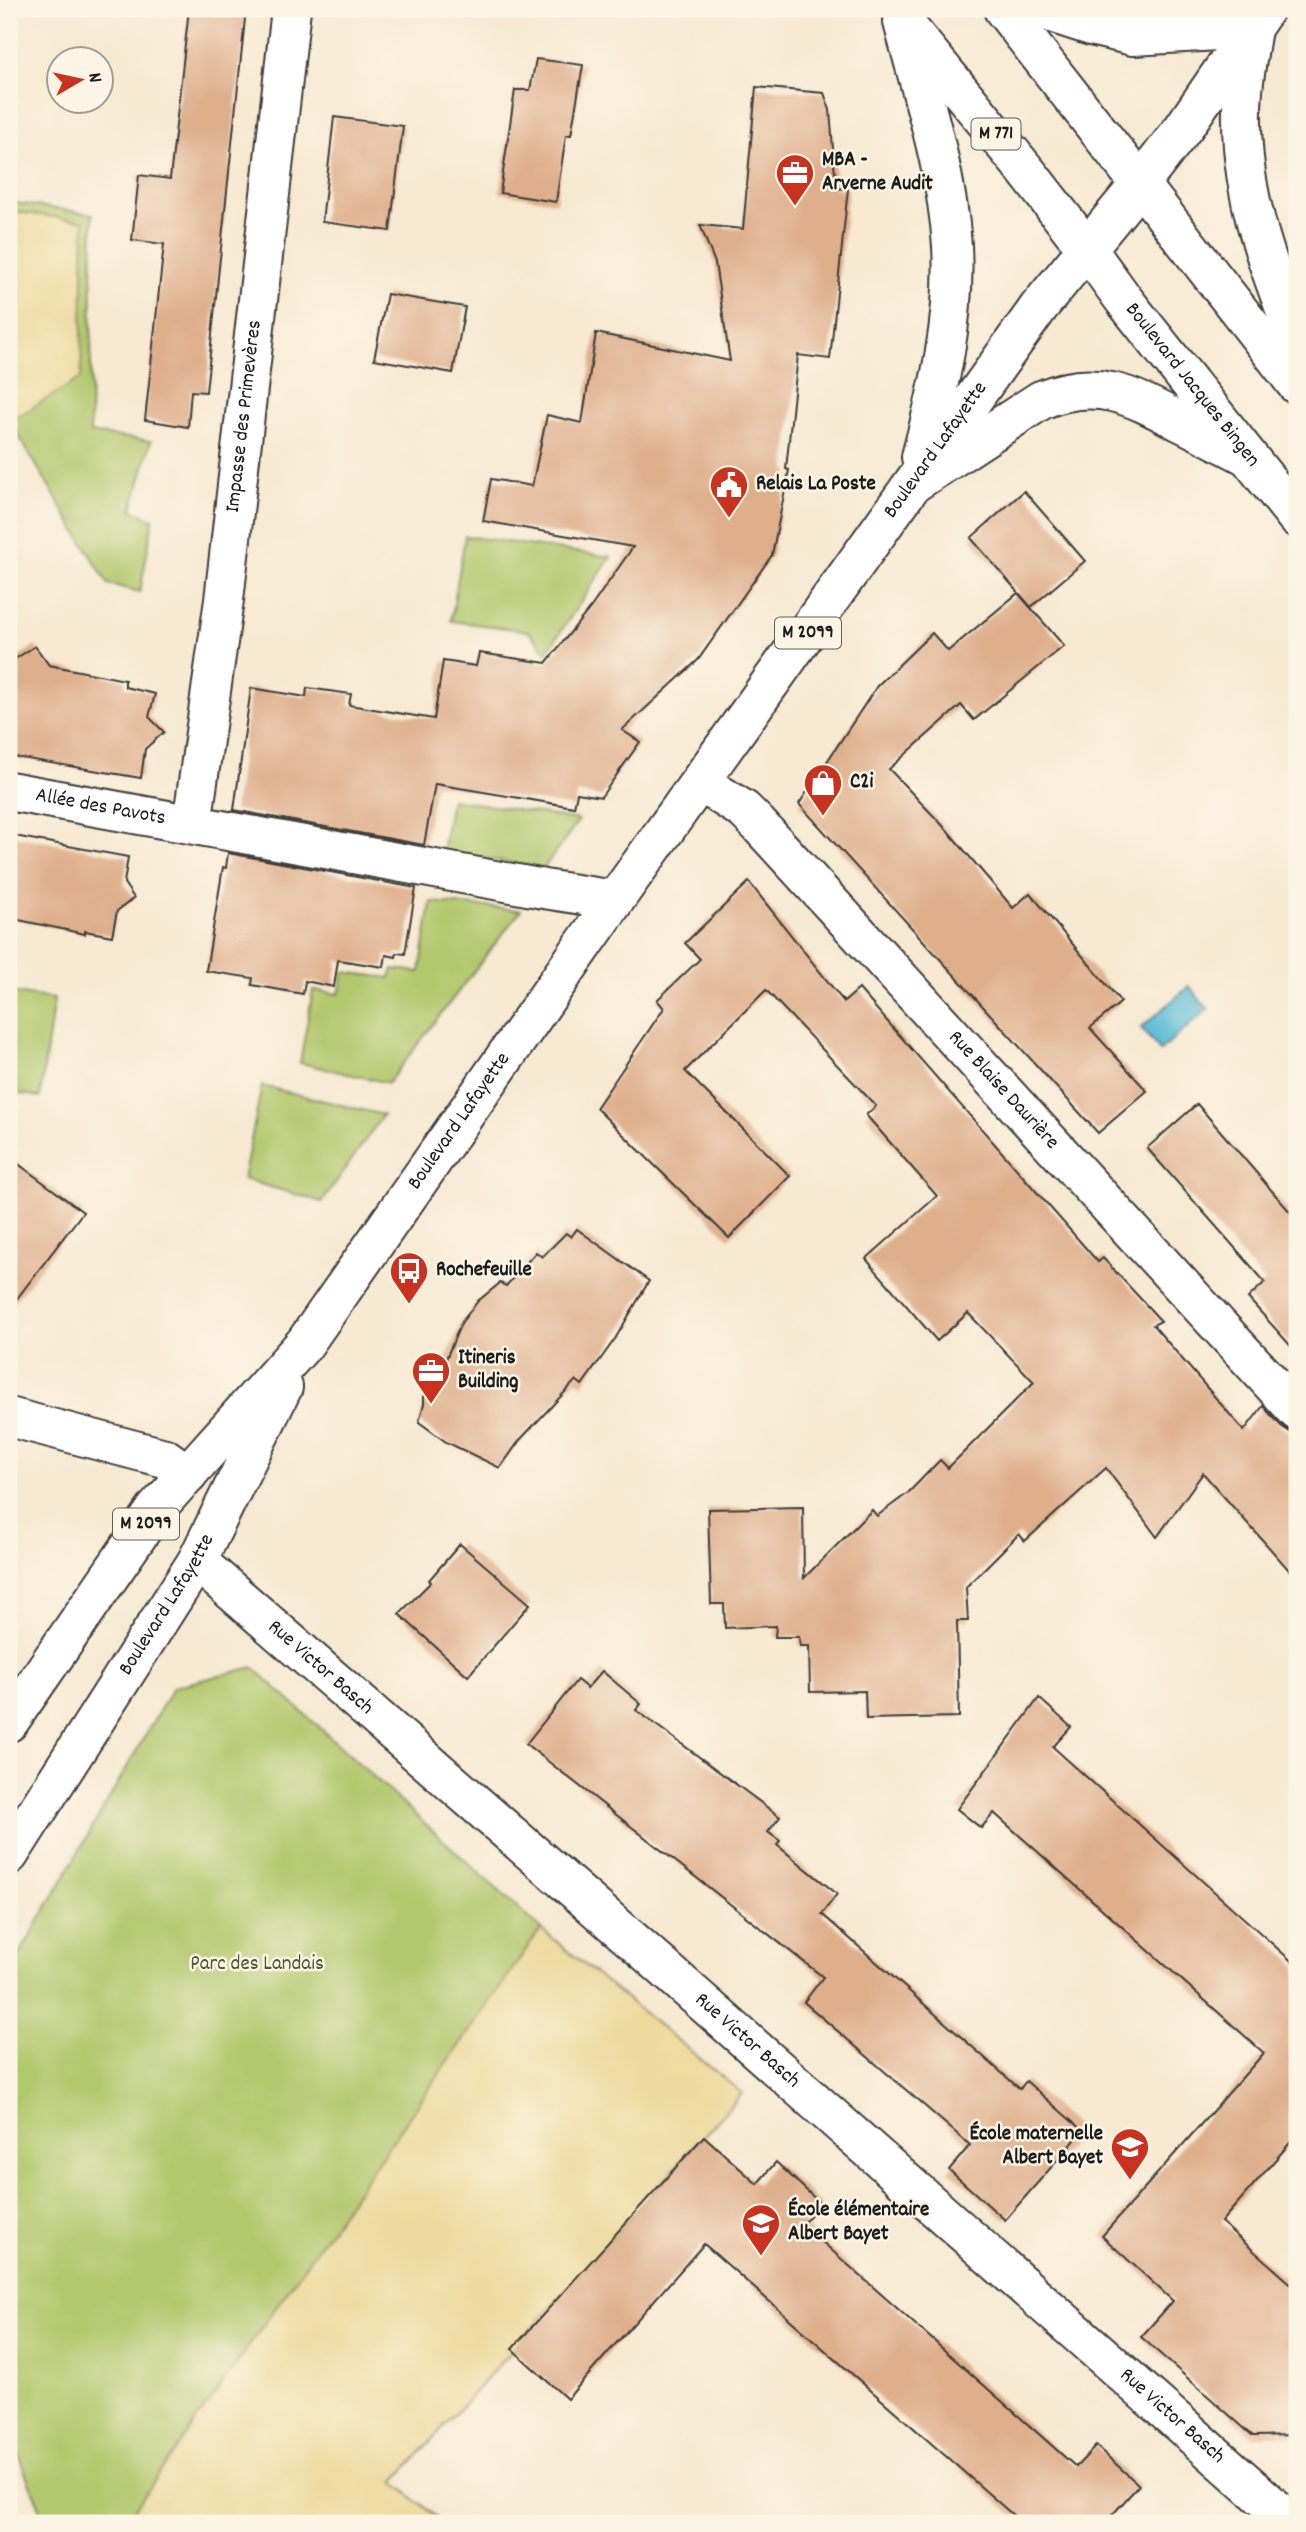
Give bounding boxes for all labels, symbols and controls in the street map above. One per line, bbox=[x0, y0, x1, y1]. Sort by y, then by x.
north arrow bbox=[46, 46, 116, 116]
text: N bbox=[79, 71, 107, 85]
road number: M 771 bbox=[972, 118, 1020, 150]
place label: MBA - Arverne Audit bbox=[822, 146, 933, 200]
office icon: MBA - Arverne Audit bbox=[774, 152, 816, 207]
street label: Boulevard Jacques Bingen bbox=[1117, 297, 1267, 474]
street label: Impasse des Primevères bbox=[219, 319, 271, 514]
street label: Boulevard Lafayette bbox=[877, 376, 996, 525]
public building icon: Relais La Poste bbox=[708, 464, 750, 519]
place label: Relais La Poste bbox=[756, 470, 876, 500]
road number: M 2099 bbox=[775, 618, 841, 648]
shop icon: C2i bbox=[802, 762, 844, 817]
place label: C2i bbox=[850, 768, 874, 798]
street label: Allée des Pavots bbox=[33, 781, 168, 834]
street label: Rue Blaise Daurière bbox=[940, 1024, 1065, 1157]
street label: Boulevard Lafayette bbox=[401, 1047, 519, 1197]
bus stop icon: Rochefeuille bbox=[388, 1250, 430, 1305]
place label: Rochefeuille bbox=[436, 1256, 532, 1286]
place label: Itineris Building bbox=[458, 1344, 518, 1398]
office icon: Itineris Building bbox=[410, 1350, 452, 1405]
road number: M 2099 bbox=[113, 1508, 179, 1540]
street label: Boulevard Lafayette bbox=[112, 1529, 223, 1682]
street label: Rue Victor Basch bbox=[260, 1613, 380, 1723]
park label: Parc des Landais bbox=[190, 1950, 324, 1980]
street label: Rue Victor Basch bbox=[687, 1986, 806, 2096]
place label: École maternelle Albert Bayet bbox=[969, 2120, 1103, 2174]
school or university icon: École maternelle Albert Bayet bbox=[1109, 2126, 1151, 2181]
place label: École élémentaire Albert Bayet bbox=[788, 2196, 929, 2250]
school or university icon: École élémentaire Albert Bayet bbox=[740, 2202, 782, 2257]
street label: Rue Victor Basch bbox=[1112, 2362, 1231, 2472]

